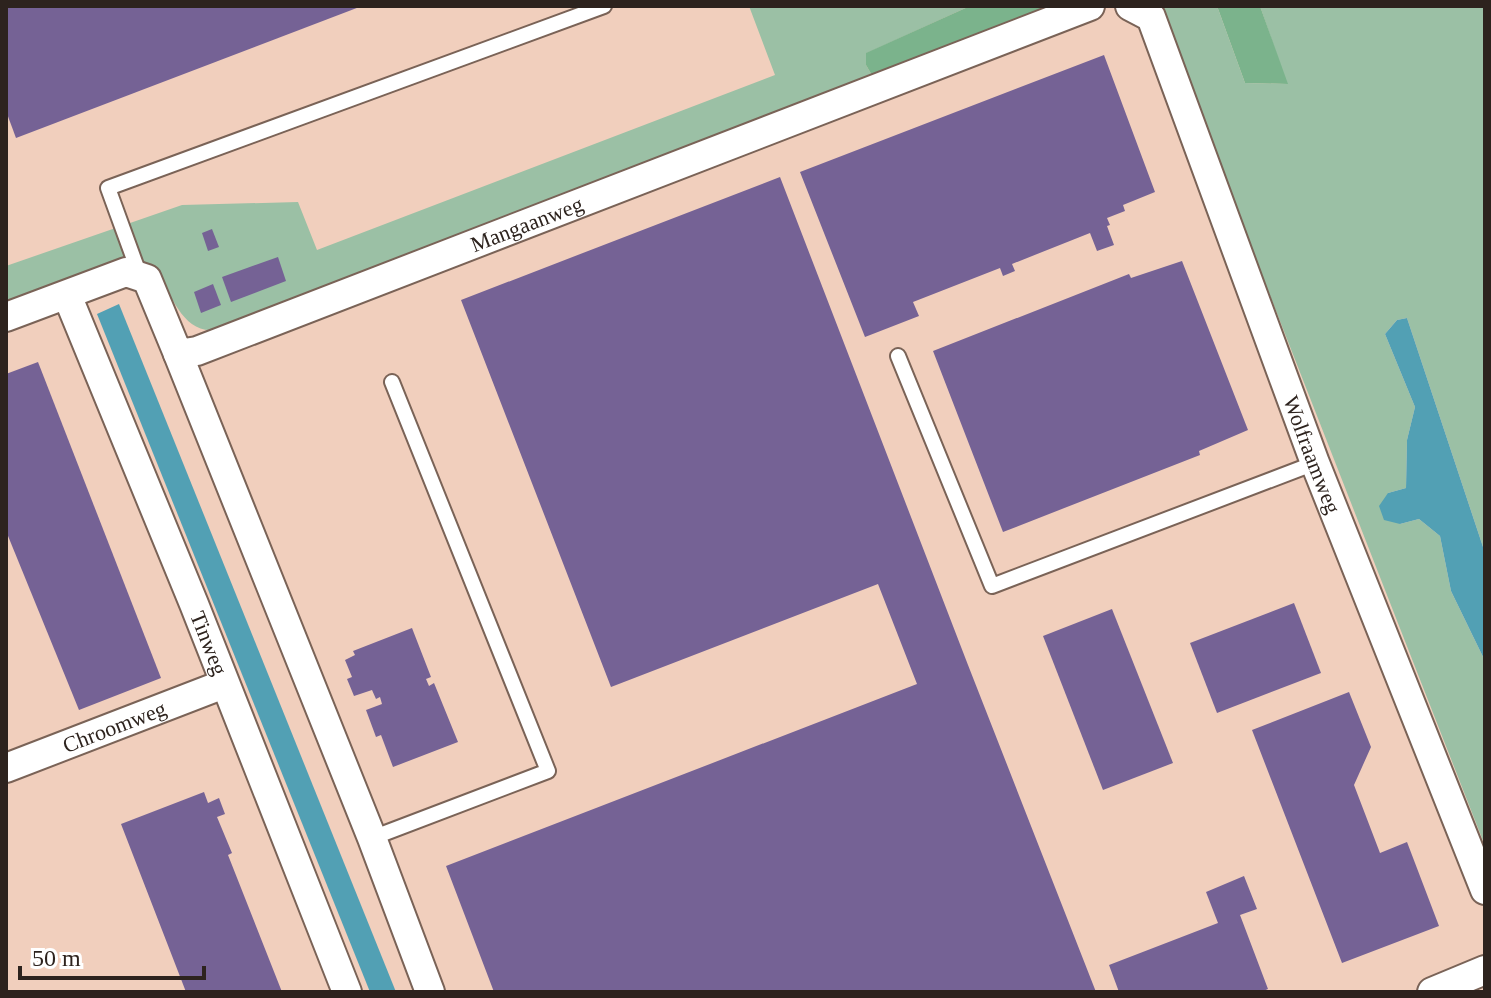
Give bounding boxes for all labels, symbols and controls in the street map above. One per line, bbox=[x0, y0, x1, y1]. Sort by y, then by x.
street label: Mangaanweg bbox=[467, 191, 586, 257]
street label: Wolfraamweg bbox=[1279, 392, 1346, 517]
street label: Tinweg bbox=[186, 608, 233, 678]
street label: Chroomweg bbox=[59, 695, 169, 758]
scale bar bbox=[20, 930, 204, 980]
text: 50 m bbox=[32, 945, 81, 971]

